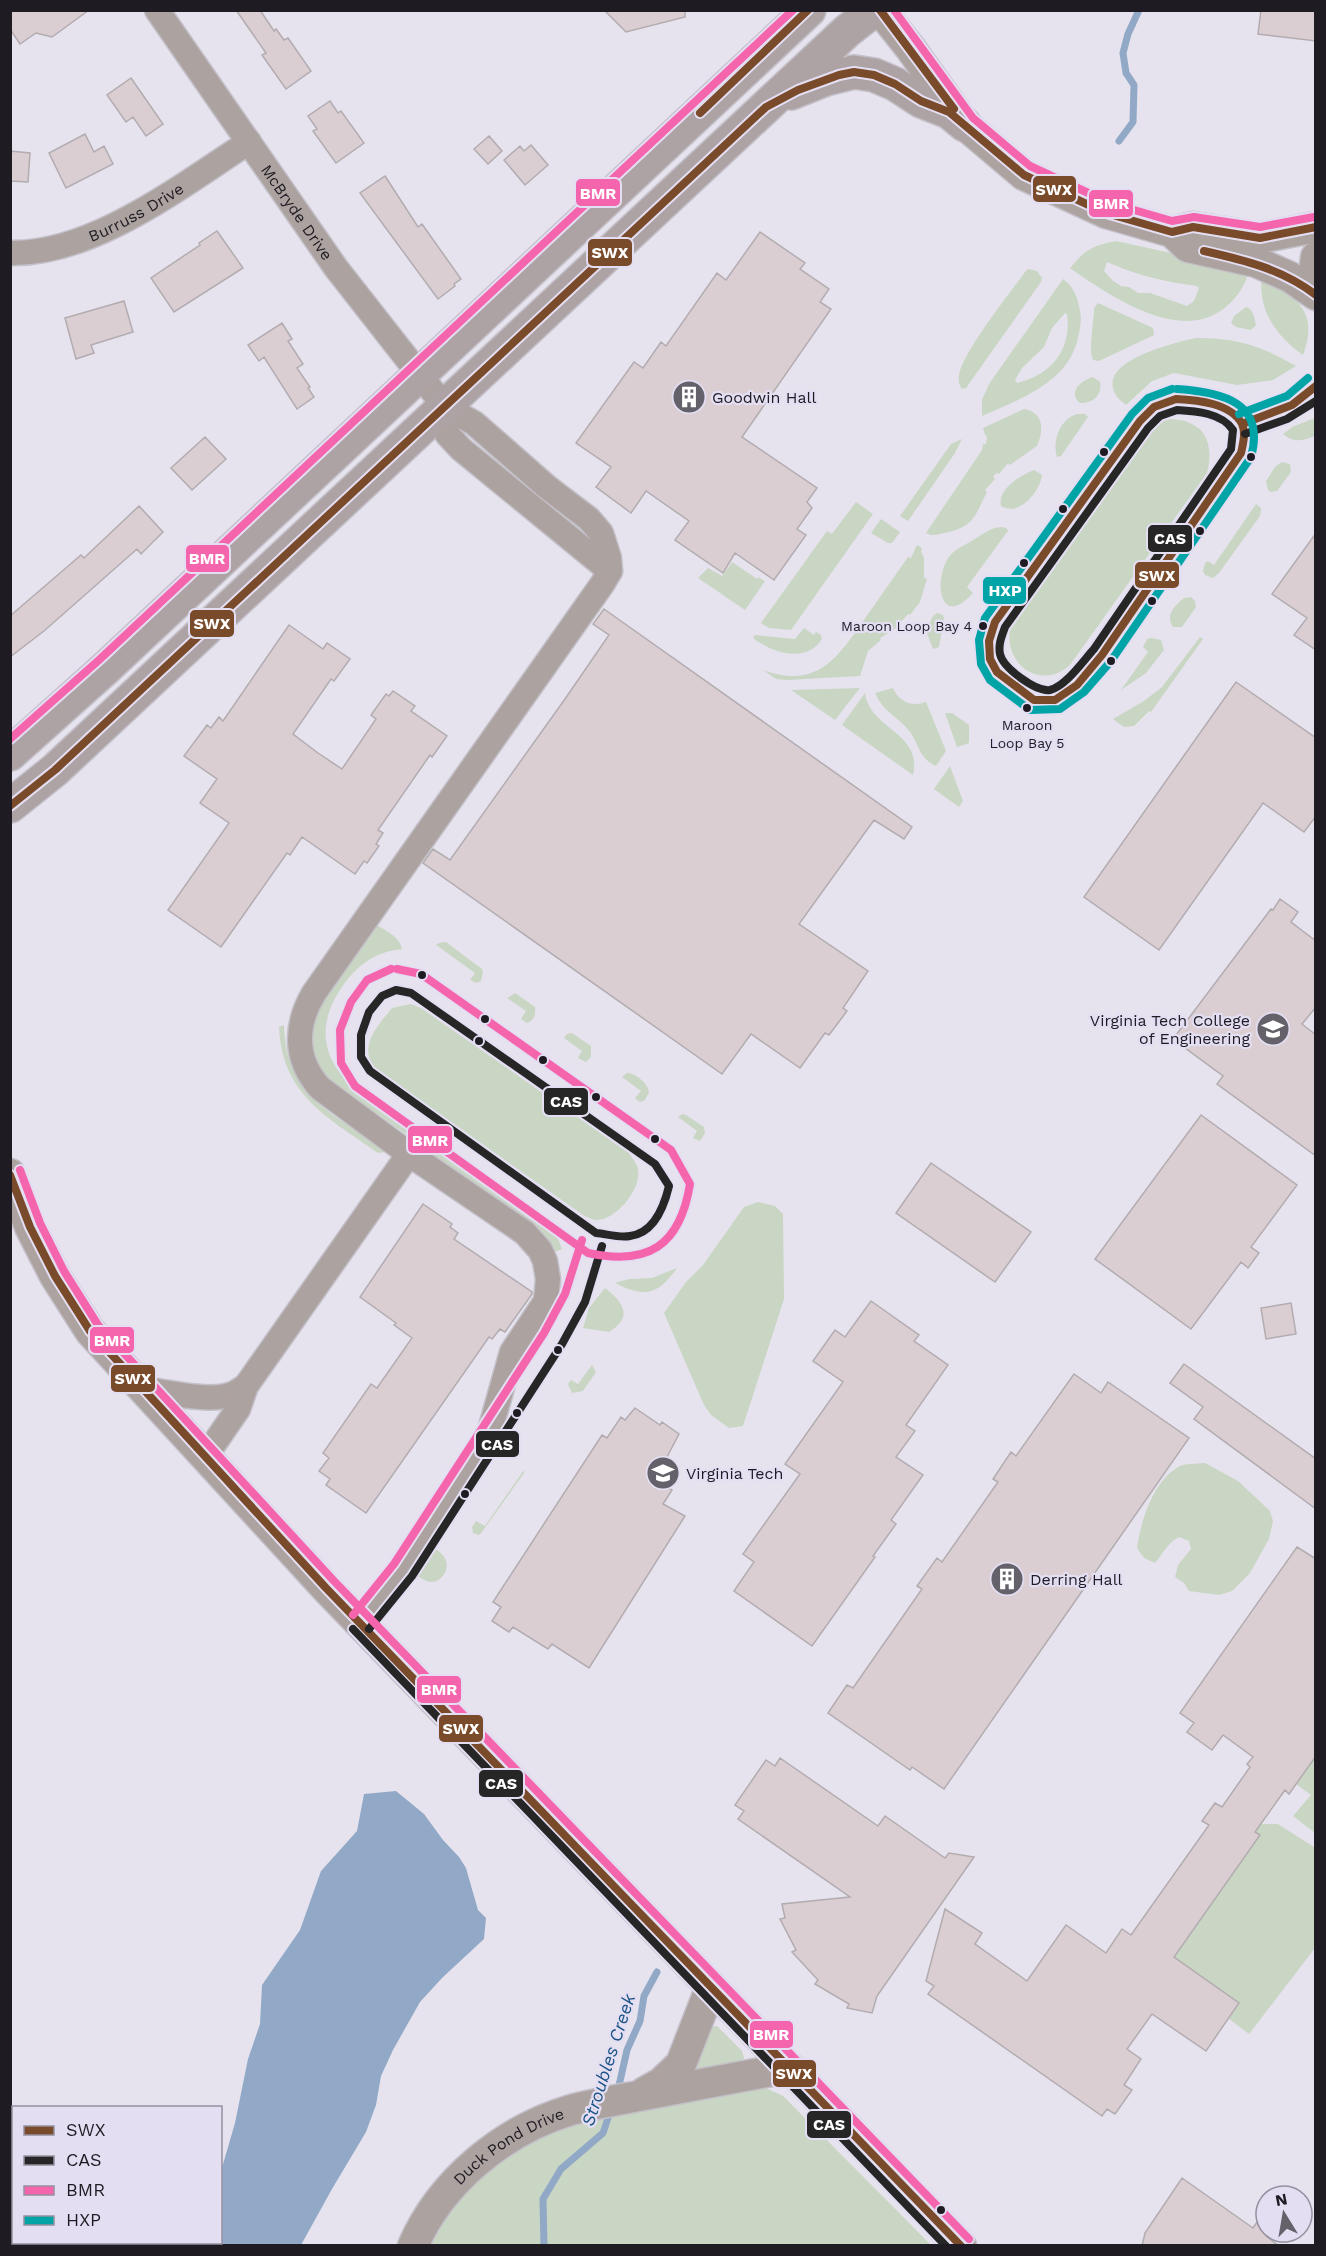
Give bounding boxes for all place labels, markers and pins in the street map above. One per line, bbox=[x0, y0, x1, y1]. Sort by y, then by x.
building icon: Goodwin Hall bbox=[671, 379, 707, 415]
place label: Goodwin Hall bbox=[712, 388, 816, 407]
unlabelled marker bbox=[1098, 446, 1110, 458]
unlabelled marker bbox=[1245, 451, 1257, 463]
unlabelled marker bbox=[1057, 503, 1069, 515]
unlabelled marker bbox=[1194, 525, 1206, 537]
unlabelled marker bbox=[1018, 557, 1030, 569]
unlabelled marker bbox=[1146, 595, 1158, 607]
place label: Maroon Loop Bay 4 bbox=[841, 618, 972, 634]
marker: Maroon Loop Bay 4 bbox=[977, 620, 989, 632]
unlabelled marker bbox=[1105, 655, 1117, 667]
marker: Maroon Loop Bay 5 bbox=[1021, 702, 1033, 714]
place label: Maroon Loop Bay 5 bbox=[990, 717, 1064, 751]
unlabelled marker bbox=[416, 969, 428, 981]
place label: Virginia Tech College of Engineering bbox=[1090, 1011, 1250, 1048]
school or university icon: Virginia Tech College of Engineering bbox=[1255, 1011, 1291, 1047]
unlabelled marker bbox=[479, 1013, 491, 1025]
unlabelled marker bbox=[473, 1035, 485, 1047]
unlabelled marker bbox=[537, 1054, 549, 1066]
unlabelled marker bbox=[590, 1091, 602, 1103]
unlabelled marker bbox=[649, 1133, 661, 1145]
unlabelled marker bbox=[552, 1344, 564, 1356]
unlabelled marker bbox=[511, 1407, 523, 1419]
school or university icon: Virginia Tech bbox=[645, 1455, 681, 1491]
place label: Virginia Tech bbox=[686, 1464, 783, 1483]
unlabelled marker bbox=[459, 1488, 471, 1500]
building icon: Derring Hall bbox=[989, 1561, 1025, 1597]
place label: Derring Hall bbox=[1030, 1570, 1123, 1589]
unlabelled marker bbox=[935, 2204, 947, 2216]

